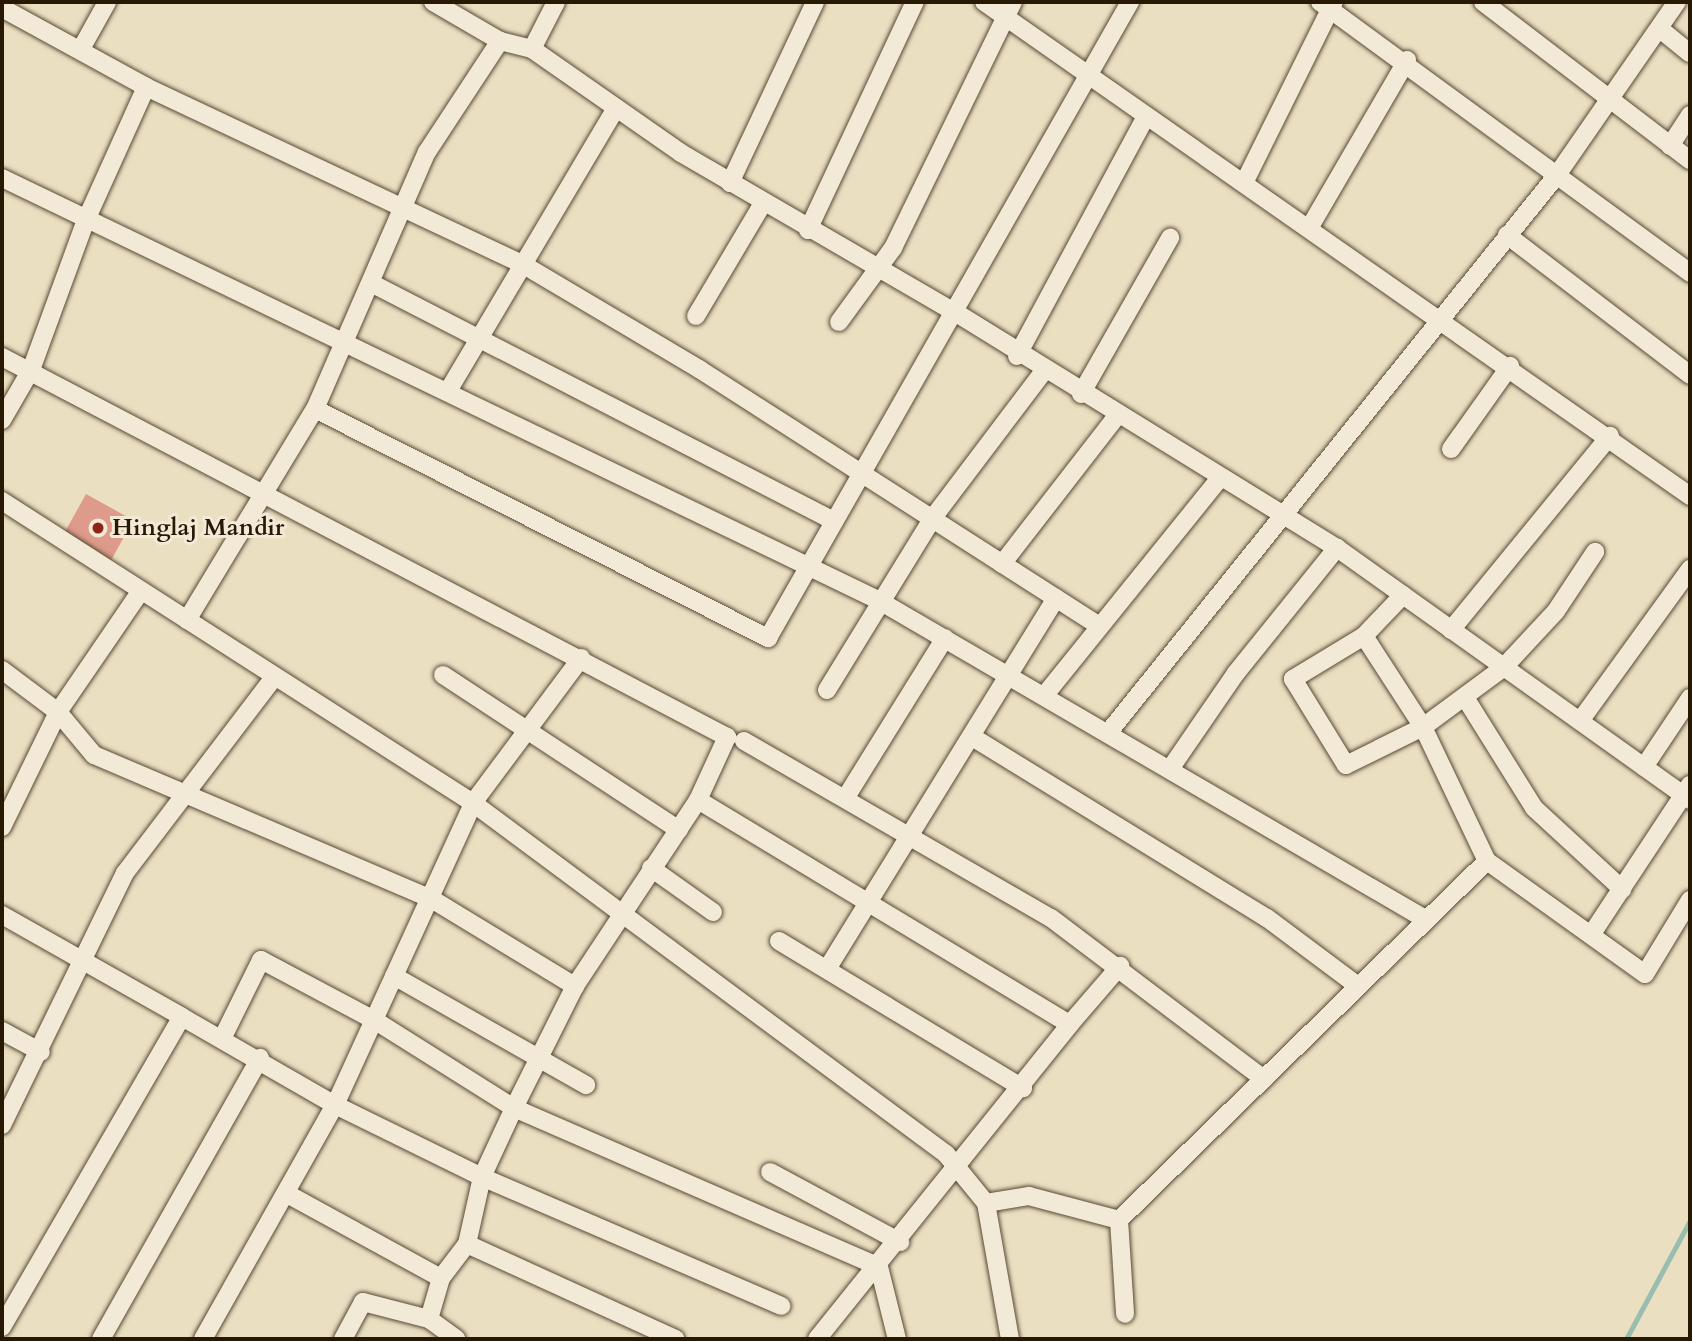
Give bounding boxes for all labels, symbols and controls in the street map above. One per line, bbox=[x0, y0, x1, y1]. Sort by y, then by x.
place label: Hinglaj Mandir bbox=[112, 514, 284, 542]
marker: Hinglaj Mandir bbox=[90, 520, 106, 536]

